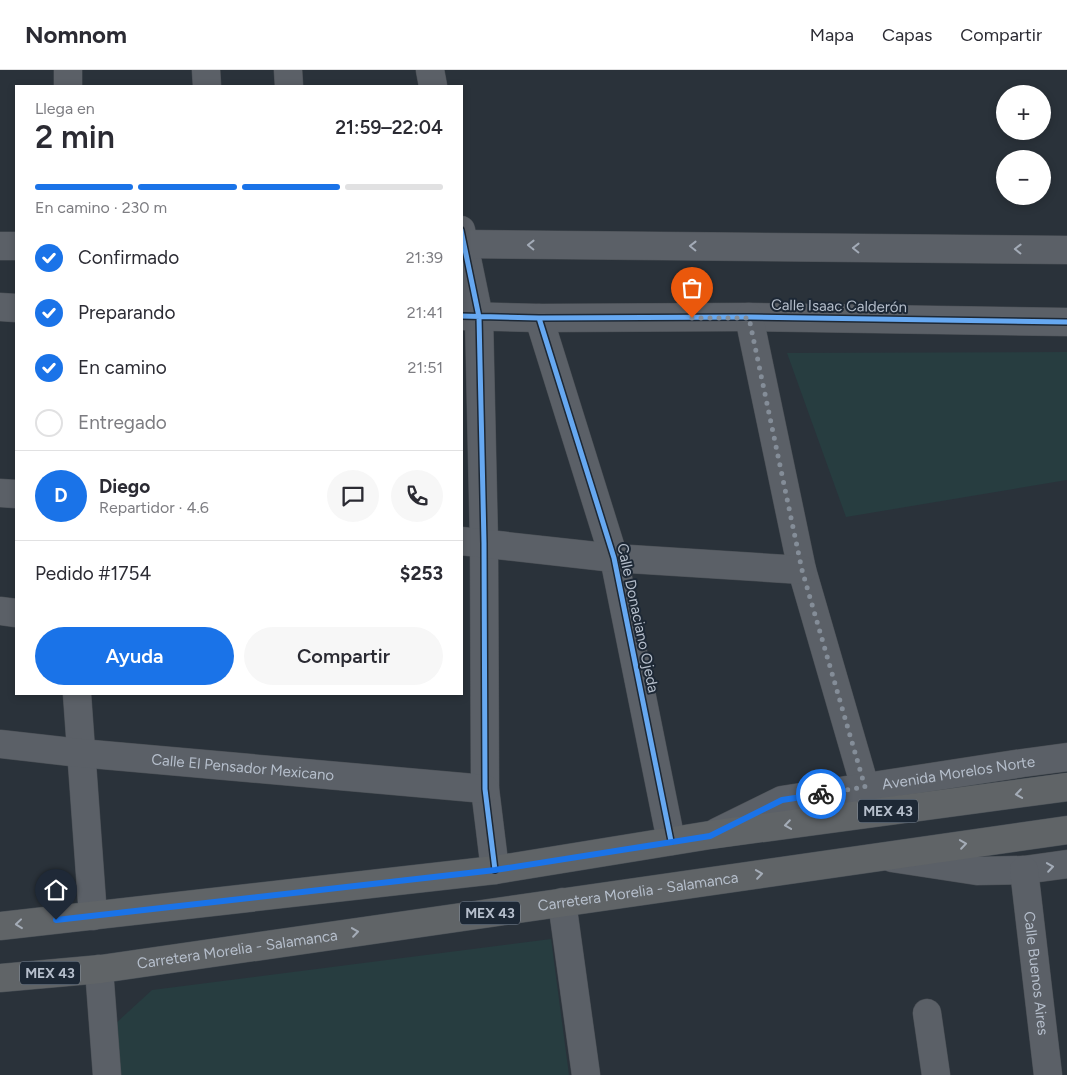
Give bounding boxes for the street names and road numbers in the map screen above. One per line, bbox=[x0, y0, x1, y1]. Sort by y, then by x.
street label: Calle Isaac Calderón bbox=[771, 296, 907, 316]
street label: Calle Donaciano Ojeda bbox=[613, 542, 663, 694]
street label: Calle El Pensador Mexicano bbox=[151, 750, 335, 785]
street label: Avenida Morelos Norte bbox=[881, 752, 1036, 794]
road number: MEX 43 bbox=[858, 799, 918, 822]
street label: Carretera Morelia - Salamanca bbox=[537, 868, 740, 915]
road number: MEX 43 bbox=[460, 901, 520, 924]
street label: Calle Buenos Aires bbox=[1020, 910, 1052, 1036]
street label: Carretera Morelia - Salamanca bbox=[136, 926, 339, 973]
road number: MEX 43 bbox=[20, 961, 80, 984]

